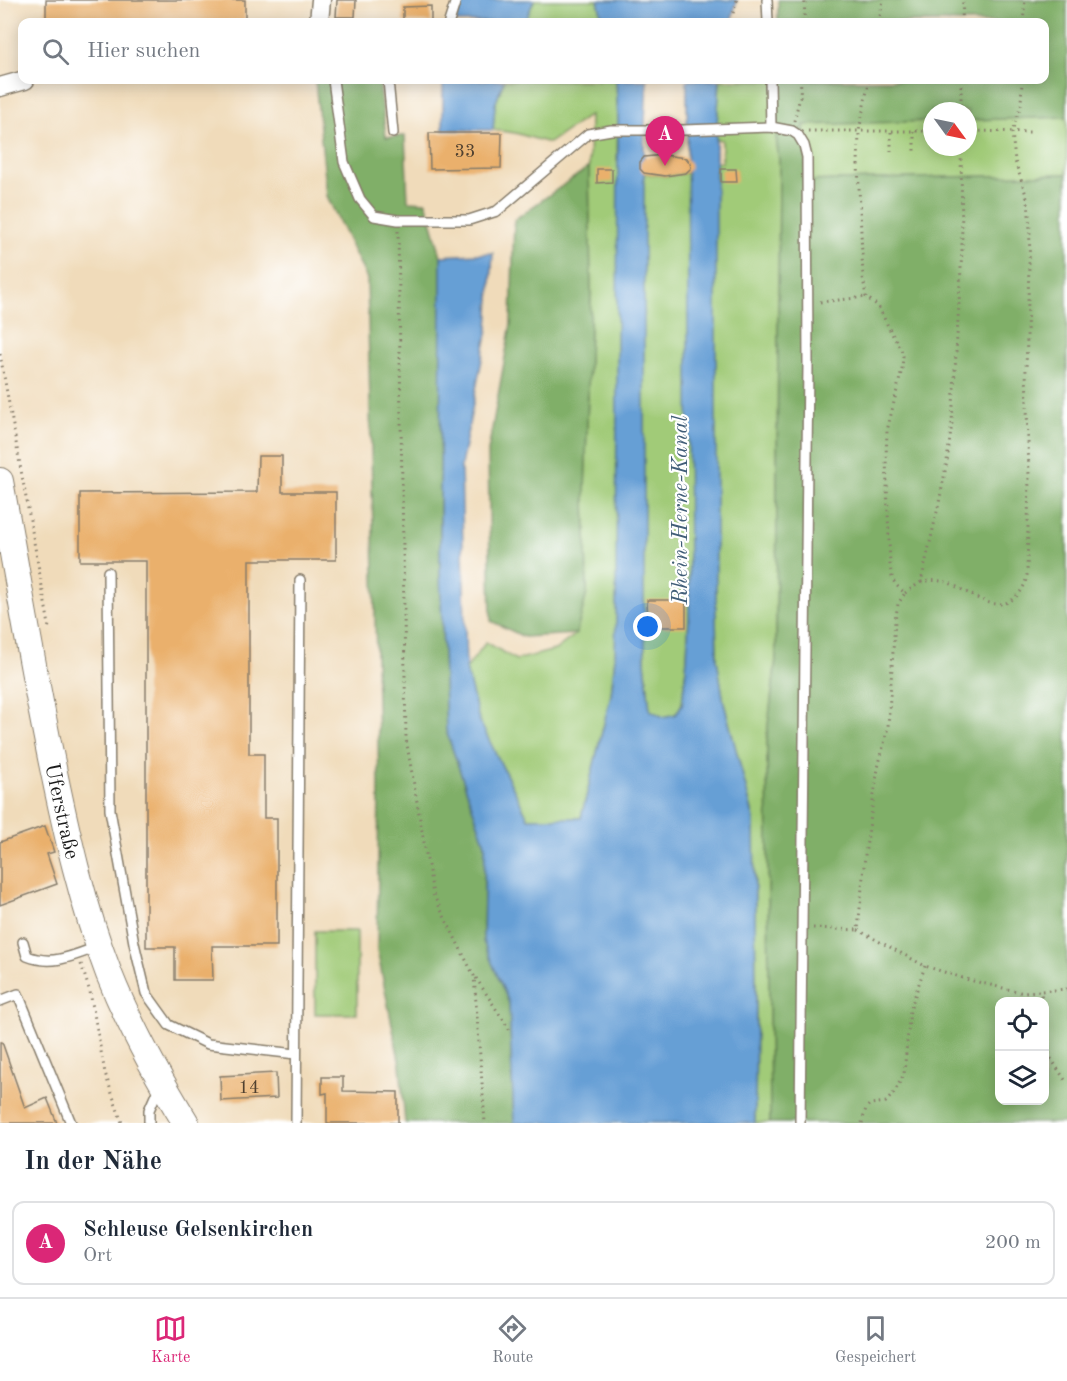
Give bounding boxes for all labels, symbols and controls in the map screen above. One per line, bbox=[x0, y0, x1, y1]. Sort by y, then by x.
search box bbox=[18, 18, 1049, 84]
icon: search bbox=[39, 35, 72, 68]
text: Hier suchen bbox=[87, 40, 200, 62]
north arrow bbox=[923, 102, 977, 156]
pin: A bbox=[646, 116, 684, 166]
house number: 33 bbox=[455, 143, 475, 161]
water label: Rhein-Herne-Kanal bbox=[670, 415, 692, 606]
your location bbox=[633, 612, 662, 641]
street label: Uferstraße bbox=[40, 761, 82, 862]
map controls bbox=[995, 997, 1049, 1105]
button: locate bbox=[995, 997, 1049, 1051]
button: layers bbox=[995, 1051, 1049, 1105]
house number: 14 bbox=[239, 1079, 259, 1097]
text: In der Nähe bbox=[24, 1149, 162, 1175]
text: Schleuse Gelsenkirchen bbox=[83, 1219, 313, 1241]
text: A bbox=[38, 1233, 53, 1253]
text: 200 m bbox=[985, 1233, 1041, 1253]
text: Ort bbox=[83, 1246, 112, 1266]
tab: Karte bbox=[151, 1312, 190, 1368]
tab: Route bbox=[492, 1312, 533, 1368]
tab: Gespeichert bbox=[835, 1312, 916, 1368]

